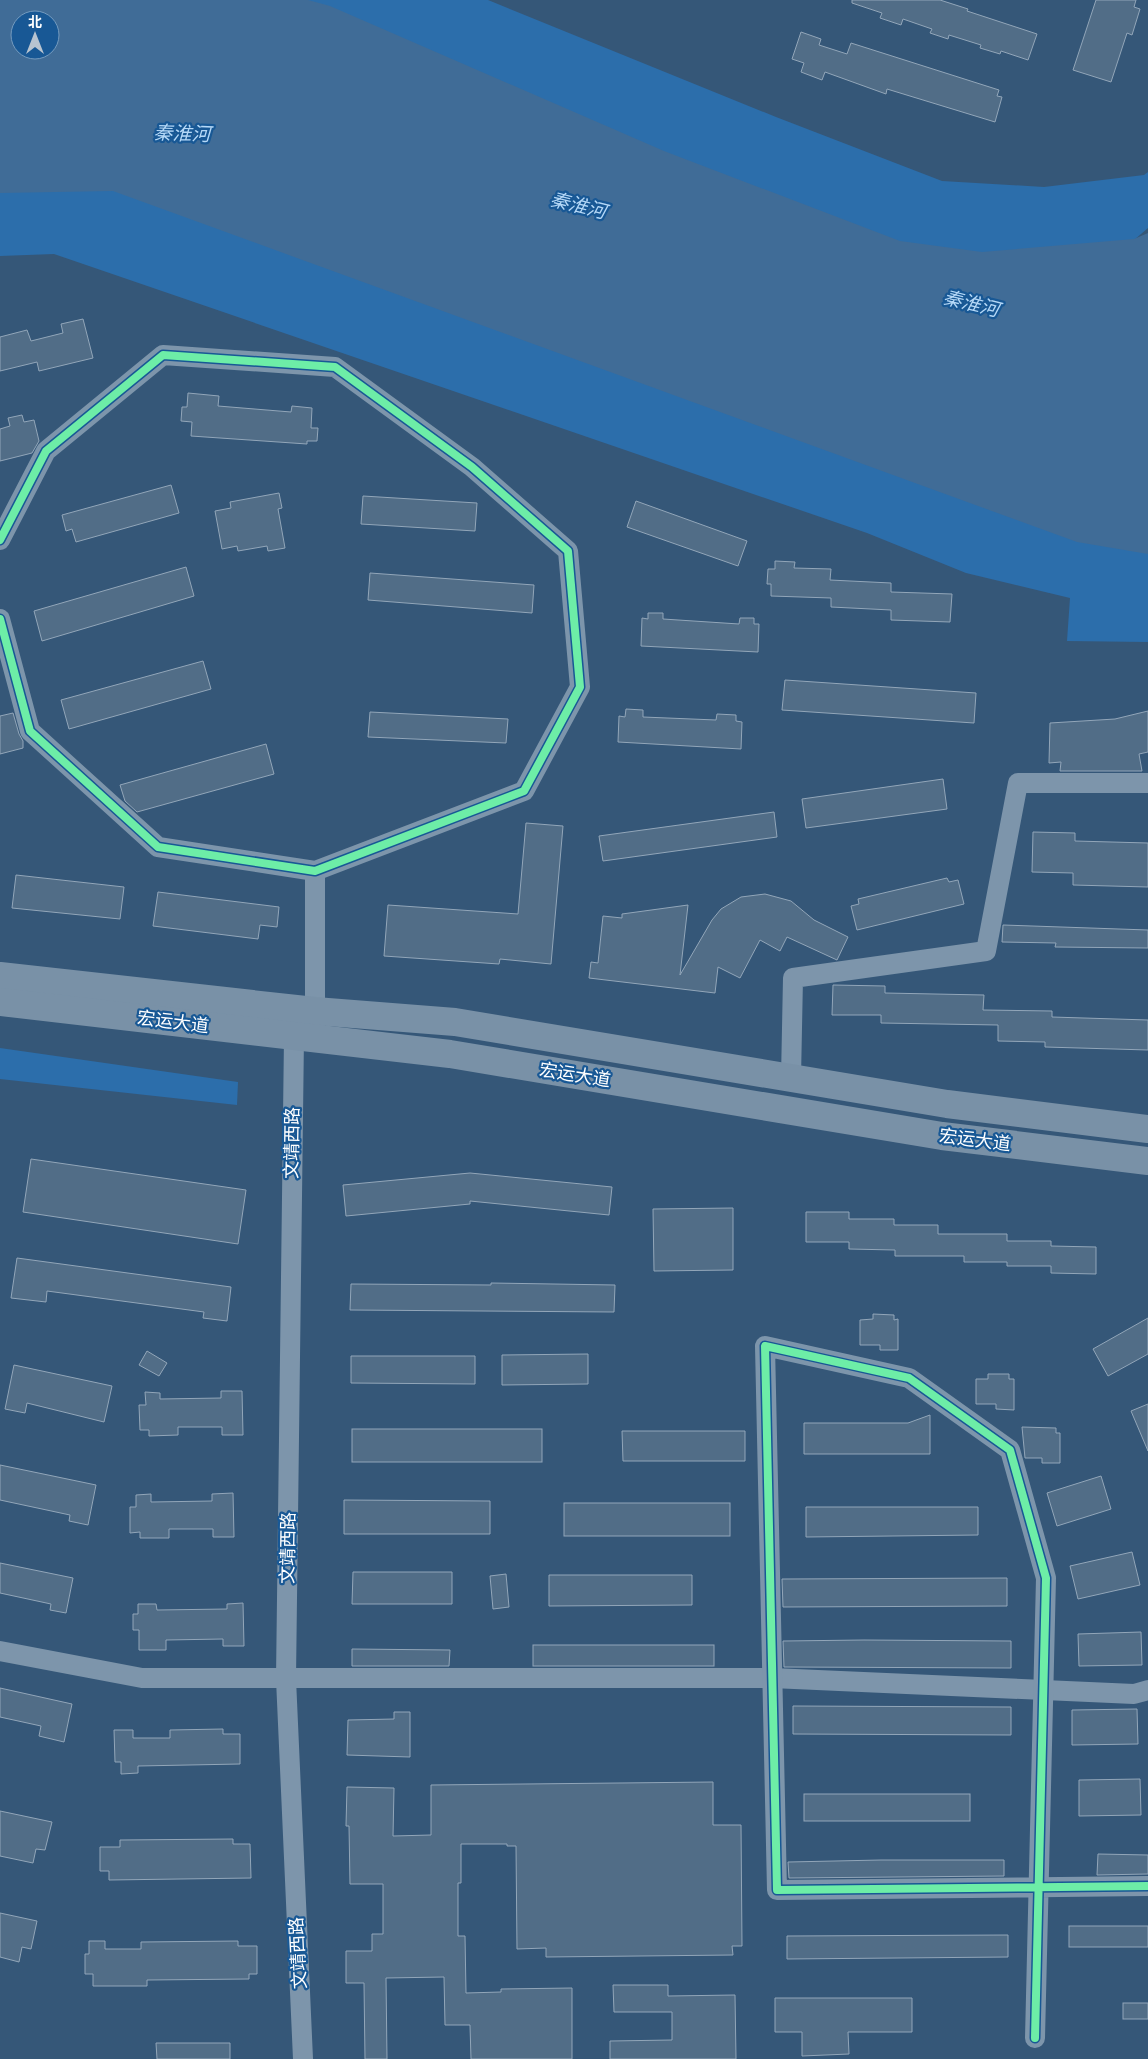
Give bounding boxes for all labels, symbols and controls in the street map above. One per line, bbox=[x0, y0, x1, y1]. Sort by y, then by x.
north arrow bbox=[10, 10, 60, 60]
text: 北 bbox=[28, 14, 42, 31]
water label: 秦淮河 bbox=[153, 122, 215, 146]
water label: 秦淮河 bbox=[548, 188, 612, 225]
water label: 秦淮河 bbox=[941, 286, 1005, 323]
street label: 宏运大道 bbox=[136, 1007, 210, 1037]
street label: 宏运大道 bbox=[538, 1059, 612, 1091]
street label: 文靖西路 bbox=[280, 1107, 304, 1179]
street label: 宏运大道 bbox=[938, 1125, 1012, 1155]
street label: 文靖西路 bbox=[276, 1512, 300, 1584]
street label: 文靖西路 bbox=[285, 1916, 311, 1990]

